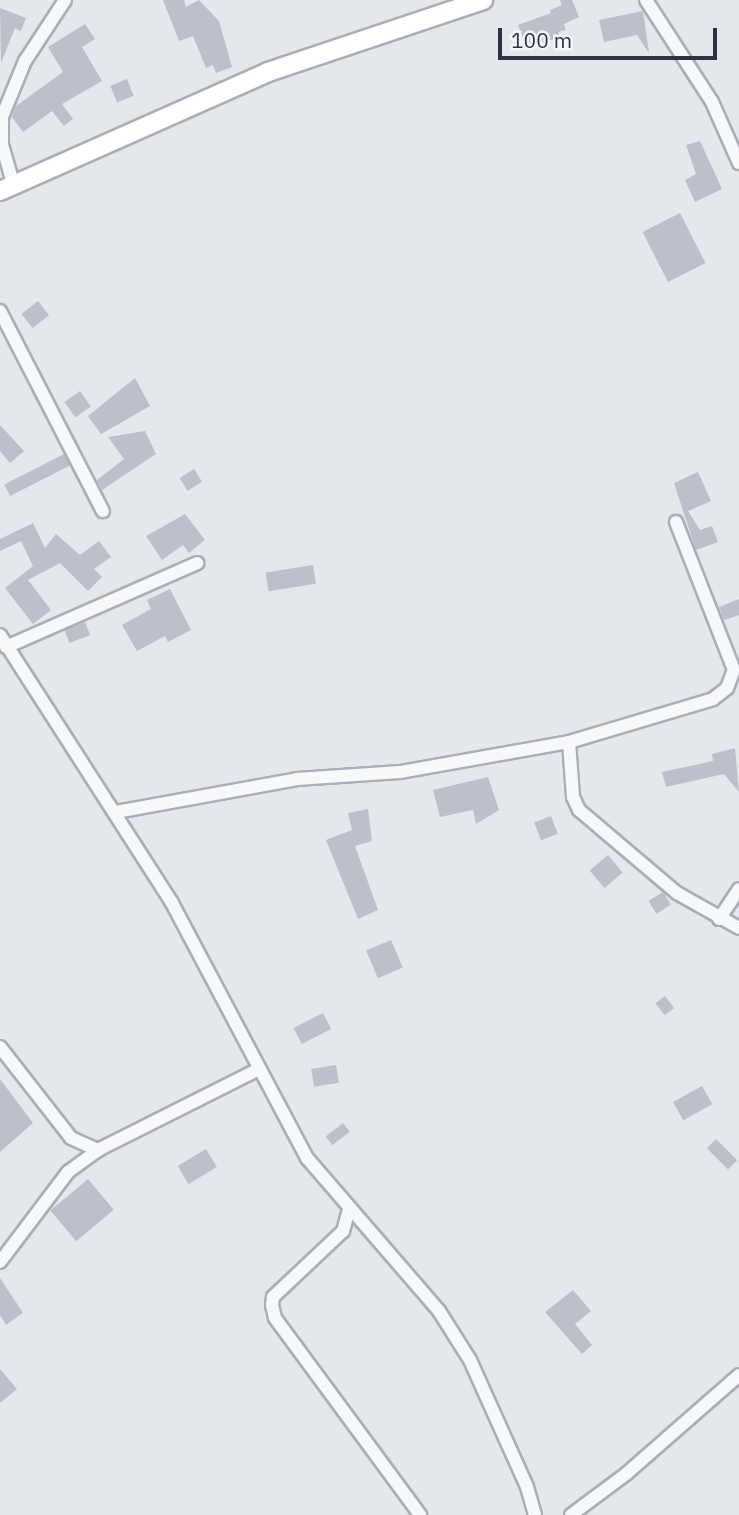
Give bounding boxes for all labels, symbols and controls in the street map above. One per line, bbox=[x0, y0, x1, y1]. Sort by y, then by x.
scale bar bbox=[501, 14, 720, 58]
text: 100 m bbox=[511, 26, 572, 54]

